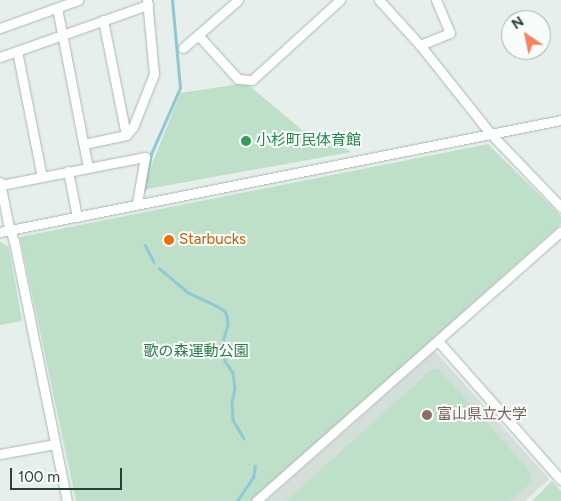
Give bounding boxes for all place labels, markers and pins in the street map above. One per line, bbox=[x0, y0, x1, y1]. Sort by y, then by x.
place label: 小杉町民体育館 bbox=[256, 132, 361, 150]
marker: 小杉町民体育館 bbox=[240, 135, 252, 147]
place label: Starbucks bbox=[179, 231, 246, 249]
marker: Starbucks bbox=[163, 234, 175, 246]
place label: 富山県立大学 bbox=[437, 406, 527, 424]
marker: 富山県立大学 bbox=[421, 409, 433, 421]

